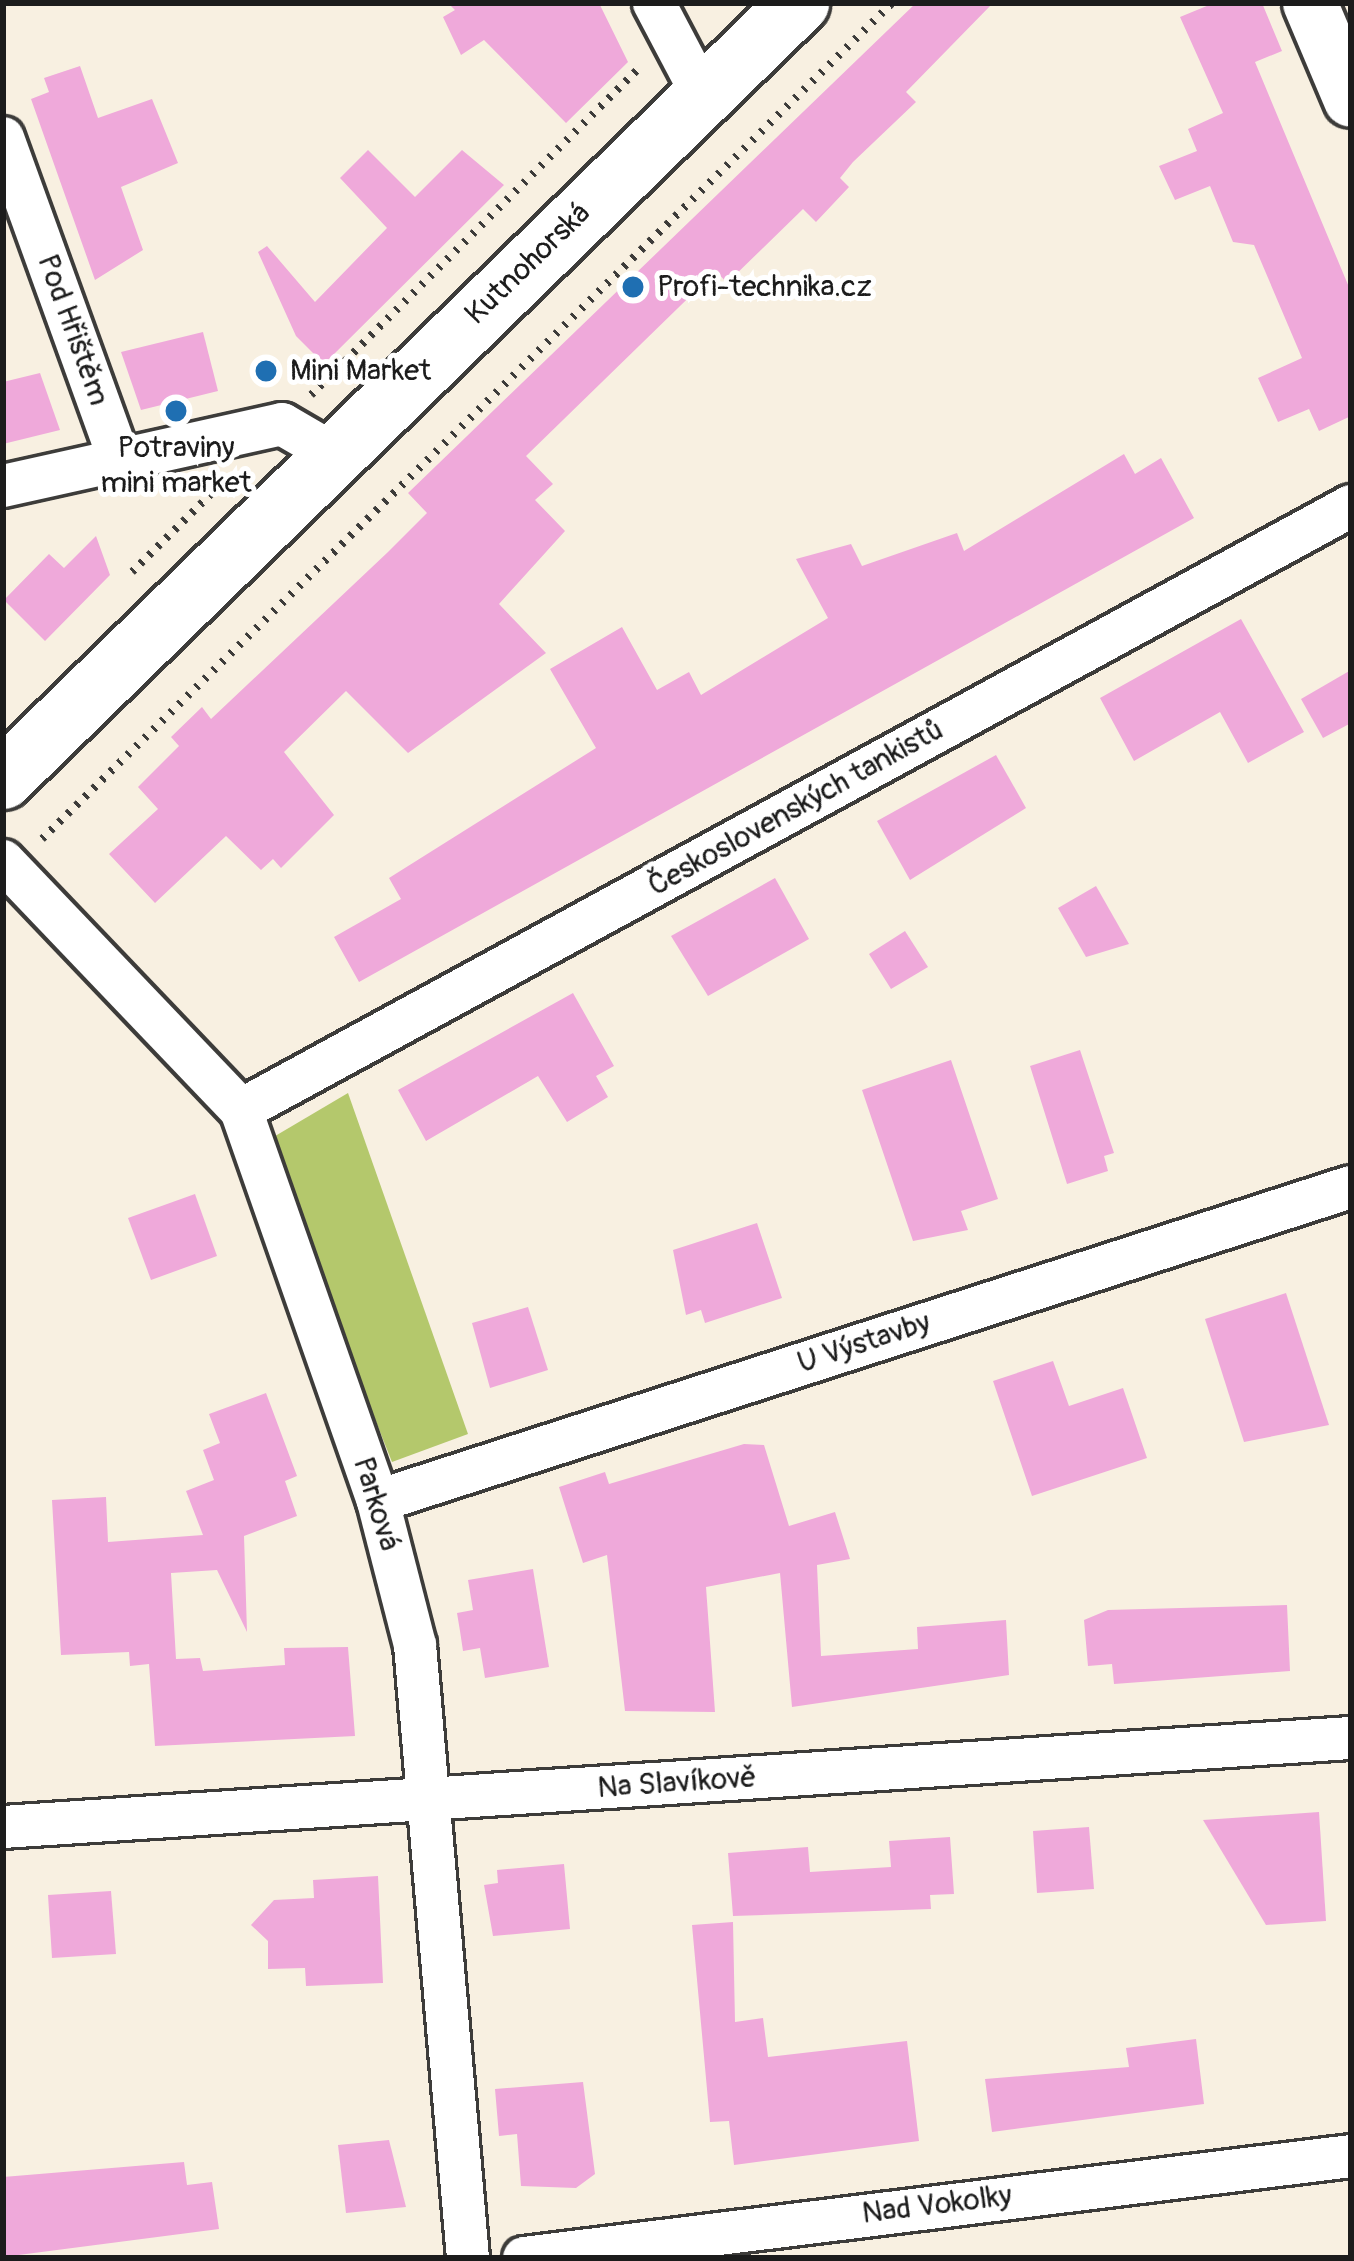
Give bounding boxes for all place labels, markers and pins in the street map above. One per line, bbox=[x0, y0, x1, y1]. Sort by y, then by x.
place label: Profi-technika.cz bbox=[657, 269, 872, 305]
marker: Profi-technika.cz bbox=[620, 274, 646, 300]
place label: Mini Market bbox=[290, 353, 431, 389]
marker: Mini Market bbox=[253, 358, 279, 384]
marker: Potraviny mini market bbox=[163, 398, 189, 424]
place label: Potraviny mini market bbox=[100, 430, 252, 500]

